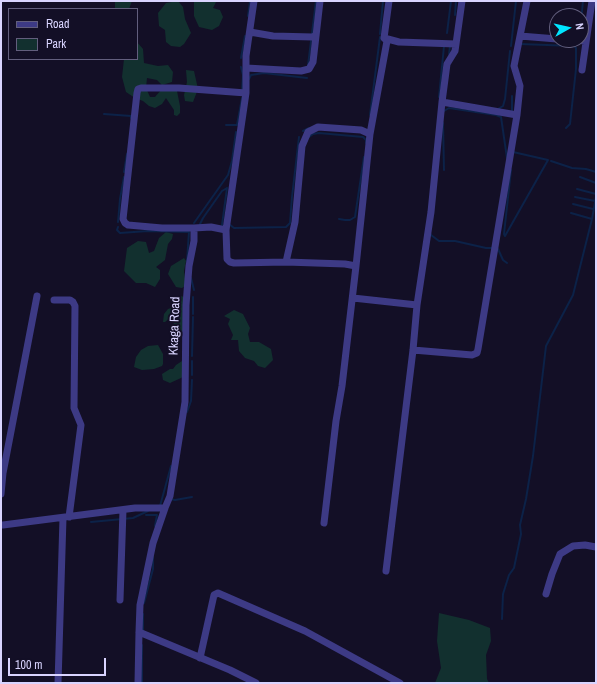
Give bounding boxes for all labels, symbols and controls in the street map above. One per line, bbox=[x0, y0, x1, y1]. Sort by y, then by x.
legend bbox=[8, 8, 138, 60]
north arrow bbox=[549, 8, 589, 48]
text: Road bbox=[46, 16, 70, 32]
text: N bbox=[573, 22, 587, 31]
text: Park bbox=[46, 36, 66, 52]
street label: Kkaga Road bbox=[166, 296, 184, 356]
scale bar bbox=[10, 650, 108, 676]
text: 100 m bbox=[15, 657, 42, 673]

